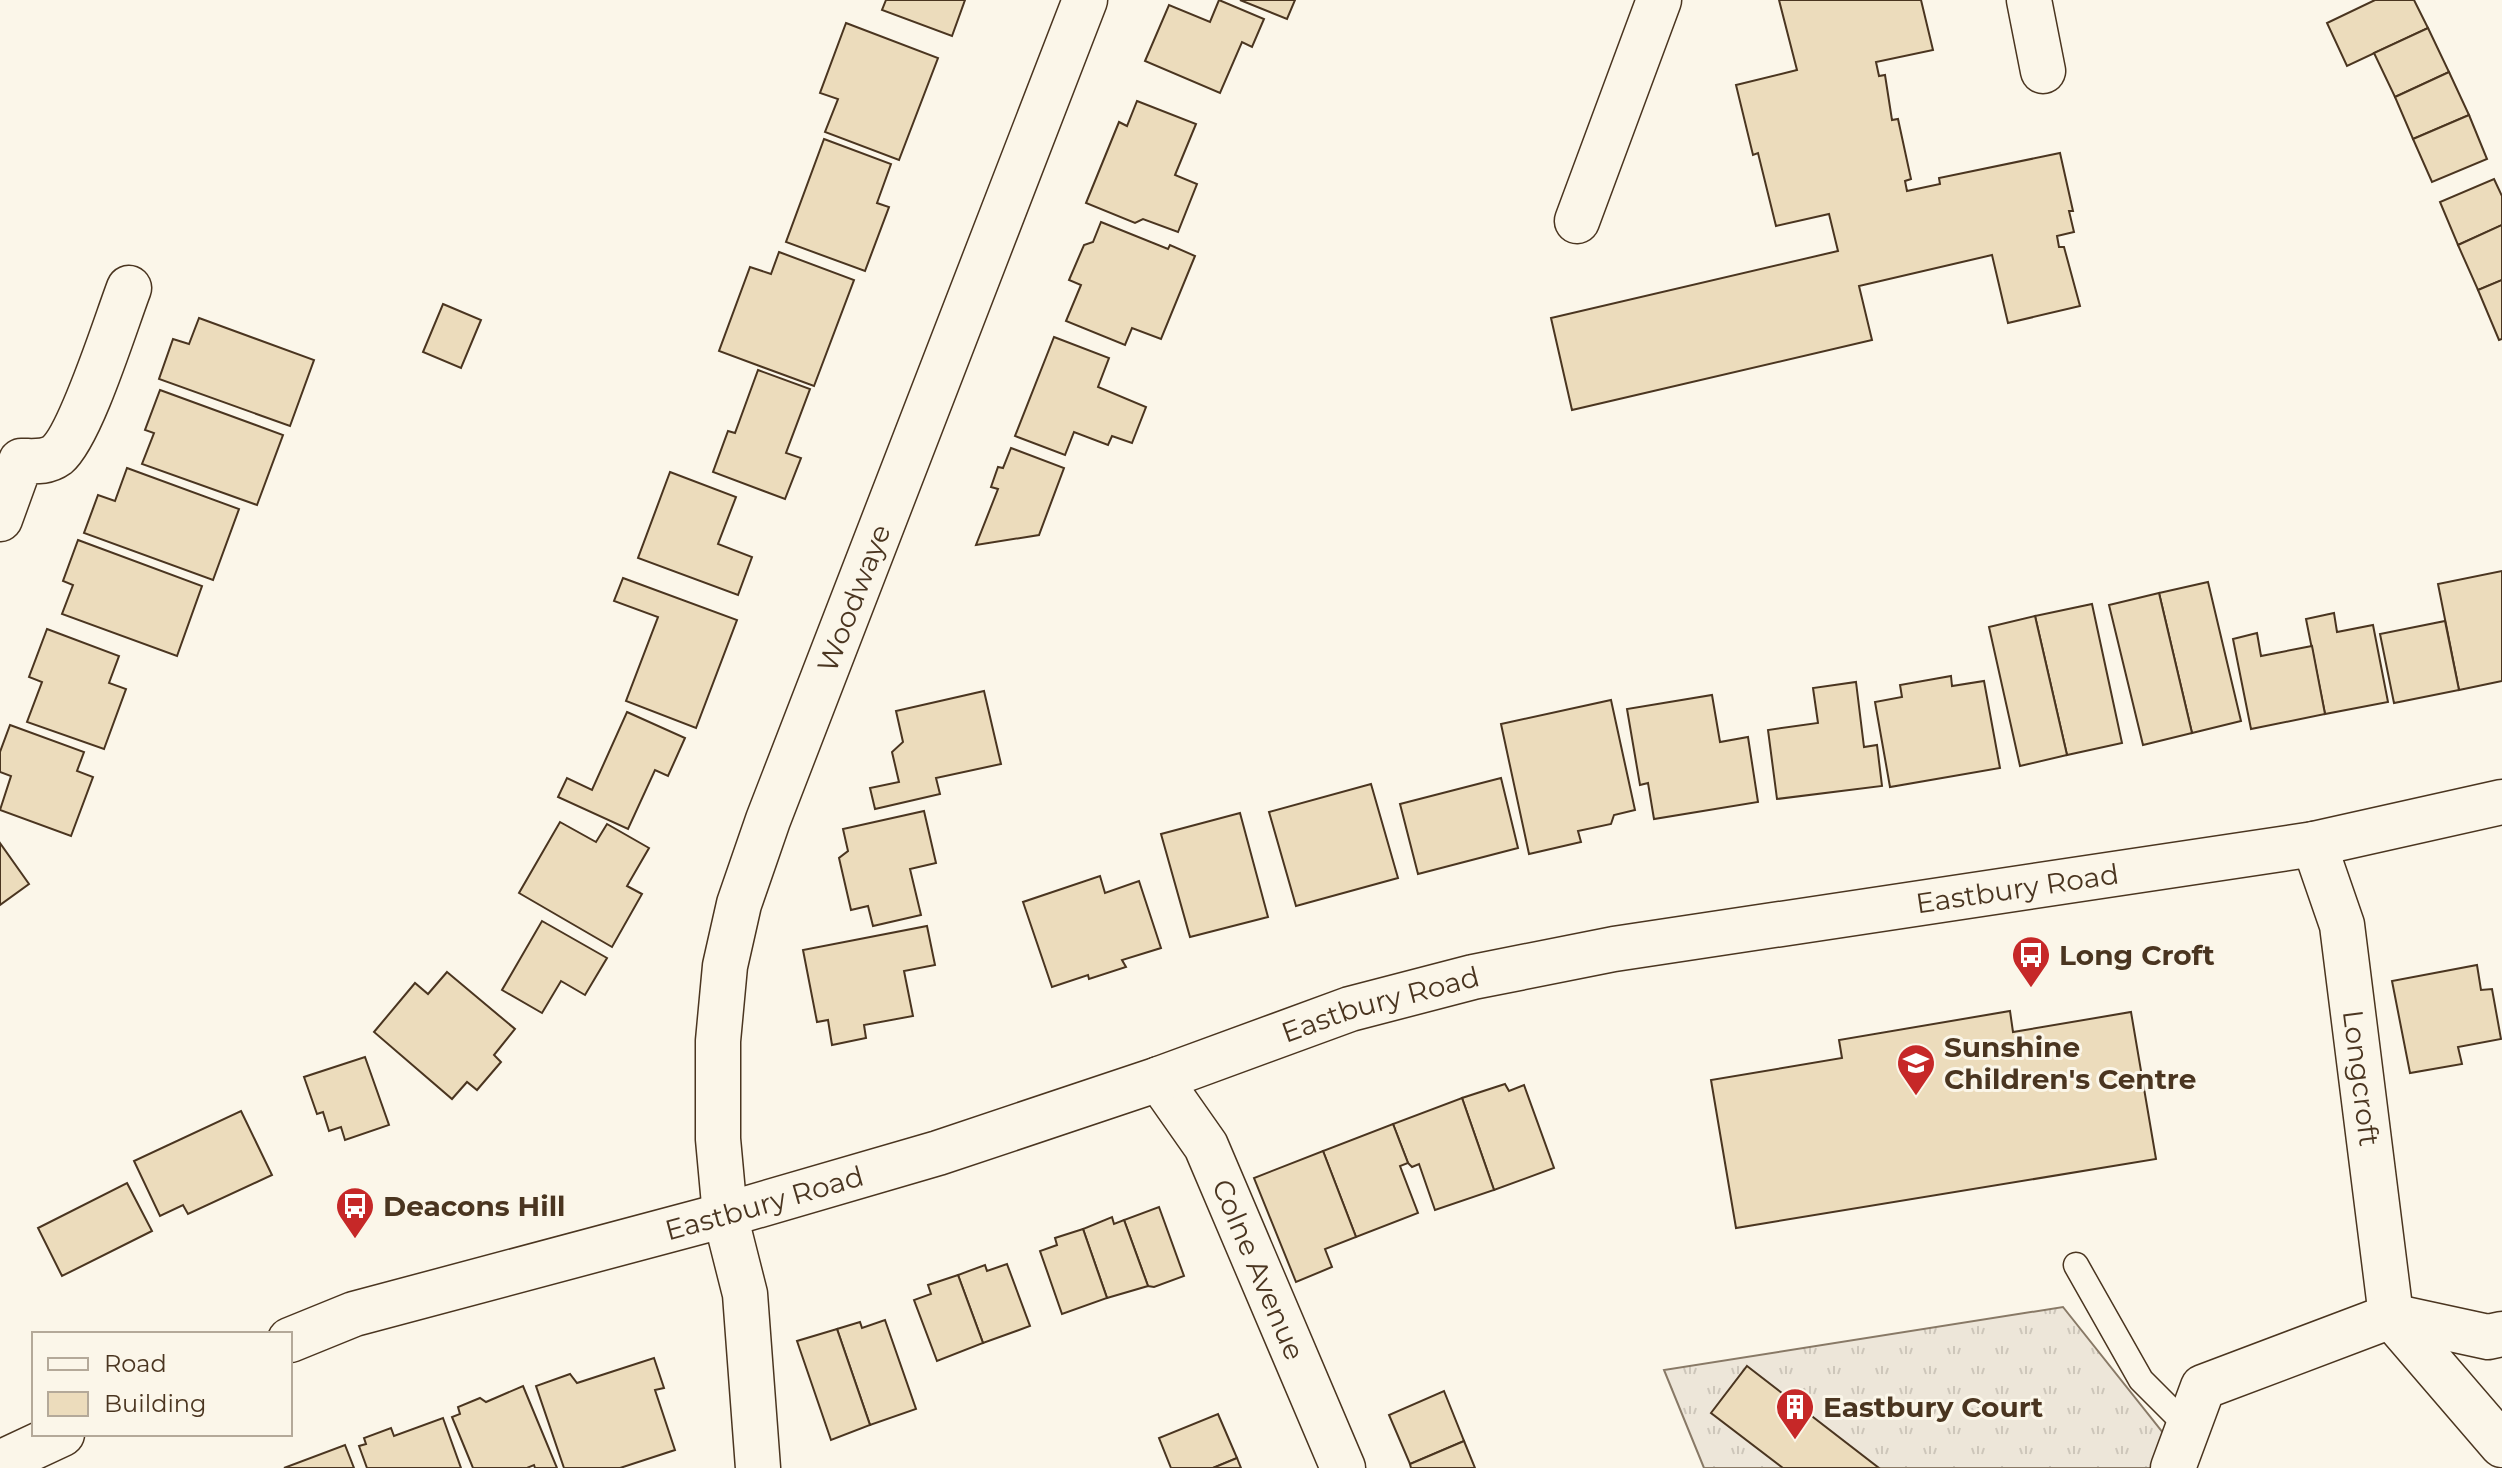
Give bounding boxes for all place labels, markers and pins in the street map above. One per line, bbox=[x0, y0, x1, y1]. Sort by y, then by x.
bus stop icon: Long Croft bbox=[2010, 934, 2052, 989]
place label: Long Croft bbox=[2059, 938, 2215, 972]
place label: Sunshine Children's Centre bbox=[1944, 1030, 2196, 1096]
school or university icon: Sunshine Children's Centre bbox=[1895, 1042, 1937, 1097]
bus stop icon: Deacons Hill bbox=[334, 1185, 376, 1240]
place label: Deacons Hill bbox=[383, 1189, 566, 1223]
building icon: Eastbury Court bbox=[1774, 1386, 1816, 1441]
place label: Eastbury Court bbox=[1823, 1390, 2043, 1424]

